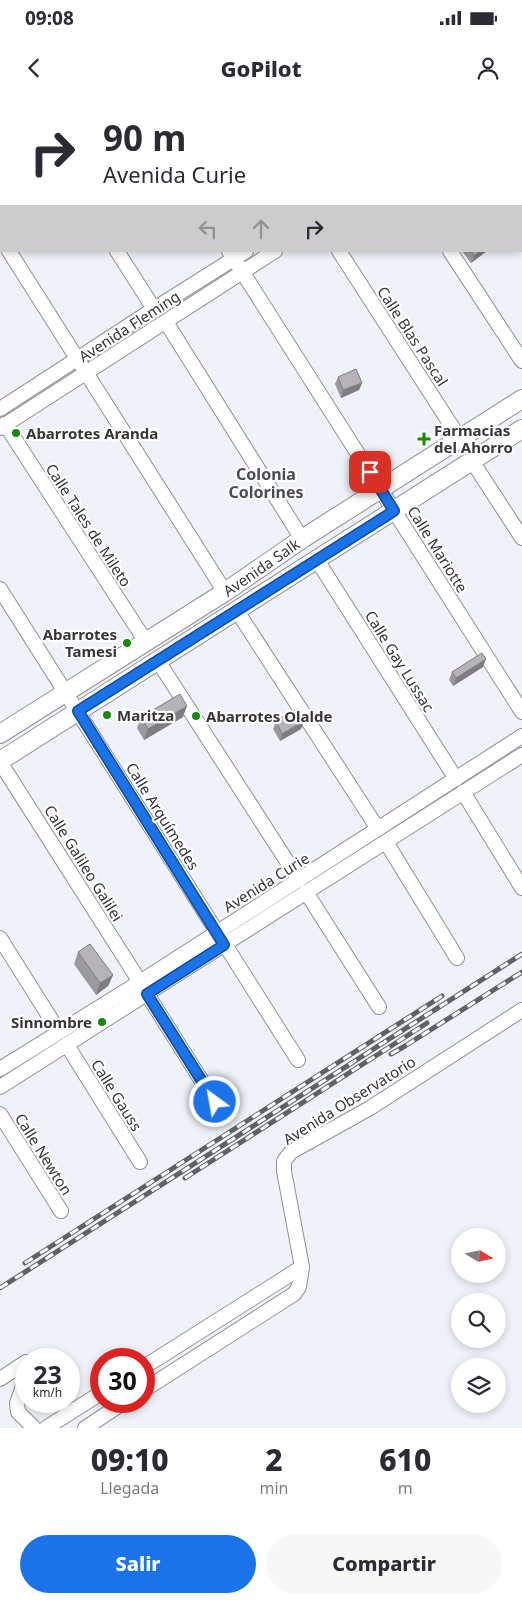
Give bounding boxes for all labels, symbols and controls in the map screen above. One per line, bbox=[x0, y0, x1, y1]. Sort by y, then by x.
text: 09:08 bbox=[25, 5, 74, 31]
text: GoPilot bbox=[220, 53, 302, 83]
icon: back bbox=[20, 54, 48, 82]
icon: person bbox=[474, 54, 502, 82]
text: 90 m bbox=[103, 114, 186, 161]
icon: right bbox=[20, 120, 85, 185]
text: Avenida Curie bbox=[103, 159, 246, 189]
icon: left bbox=[194, 215, 222, 243]
icon: ahead bbox=[247, 215, 275, 243]
icon: right bbox=[300, 215, 328, 243]
street label: Calle Blas Pascal bbox=[373, 282, 453, 390]
street label: Avenida Fleming bbox=[75, 286, 183, 366]
place label: Farmacias del Ahorro bbox=[434, 420, 513, 457]
place label: Abarrotes Aranda bbox=[26, 423, 158, 443]
marker: Abarrotes Aranda bbox=[10, 427, 22, 439]
marker: Farmacias del Ahorro bbox=[418, 433, 430, 445]
pin bbox=[349, 451, 391, 493]
icon: arrive bbox=[356, 458, 384, 486]
street label: Calle Tales de Mileto bbox=[42, 460, 136, 590]
district label: Colonia Colorines bbox=[229, 463, 303, 503]
street label: Calle Mariotte bbox=[403, 502, 473, 596]
street label: Avenida Salk bbox=[219, 534, 304, 601]
street label: Calle Gay Lussac bbox=[361, 607, 439, 715]
place label: Abarrotes Tamesi bbox=[43, 624, 117, 661]
marker: Abarrotes Tamesi bbox=[121, 637, 133, 649]
place label: Maritza bbox=[117, 705, 174, 725]
place label: Abarrotes Olalde bbox=[206, 706, 332, 726]
marker: Maritza bbox=[101, 709, 113, 721]
marker: Abarrotes Olalde bbox=[190, 710, 202, 722]
street label: Calle Arquímedes bbox=[122, 758, 204, 874]
street label: Calle Galileo Galilei bbox=[40, 801, 128, 925]
street label: Avenida Curie bbox=[219, 848, 313, 916]
place label: Sinnombre bbox=[11, 1012, 92, 1032]
marker: Sinnombre bbox=[96, 1016, 108, 1028]
street label: Avenida Observatorio bbox=[279, 1051, 419, 1149]
street label: Calle Gauss bbox=[87, 1055, 147, 1135]
position arrow bbox=[188, 1075, 240, 1127]
street label: Calle Newton bbox=[11, 1109, 77, 1199]
north arrow bbox=[451, 1228, 506, 1282]
map controls bbox=[451, 1228, 506, 1413]
button: search bbox=[451, 1293, 506, 1348]
speed limit sign: 30 bbox=[90, 1348, 155, 1413]
text: 23 bbox=[33, 1357, 62, 1391]
button: layers bbox=[451, 1358, 506, 1413]
text: km/h bbox=[33, 1384, 62, 1401]
text: 09:10 bbox=[91, 1439, 169, 1480]
text: 2 bbox=[265, 1439, 283, 1480]
text: 610 bbox=[379, 1439, 431, 1480]
text: Llegada bbox=[100, 1477, 159, 1499]
text: min bbox=[259, 1477, 288, 1499]
text: m bbox=[398, 1477, 413, 1499]
button: Salir bbox=[20, 1535, 256, 1593]
button: Compartir bbox=[266, 1535, 502, 1593]

